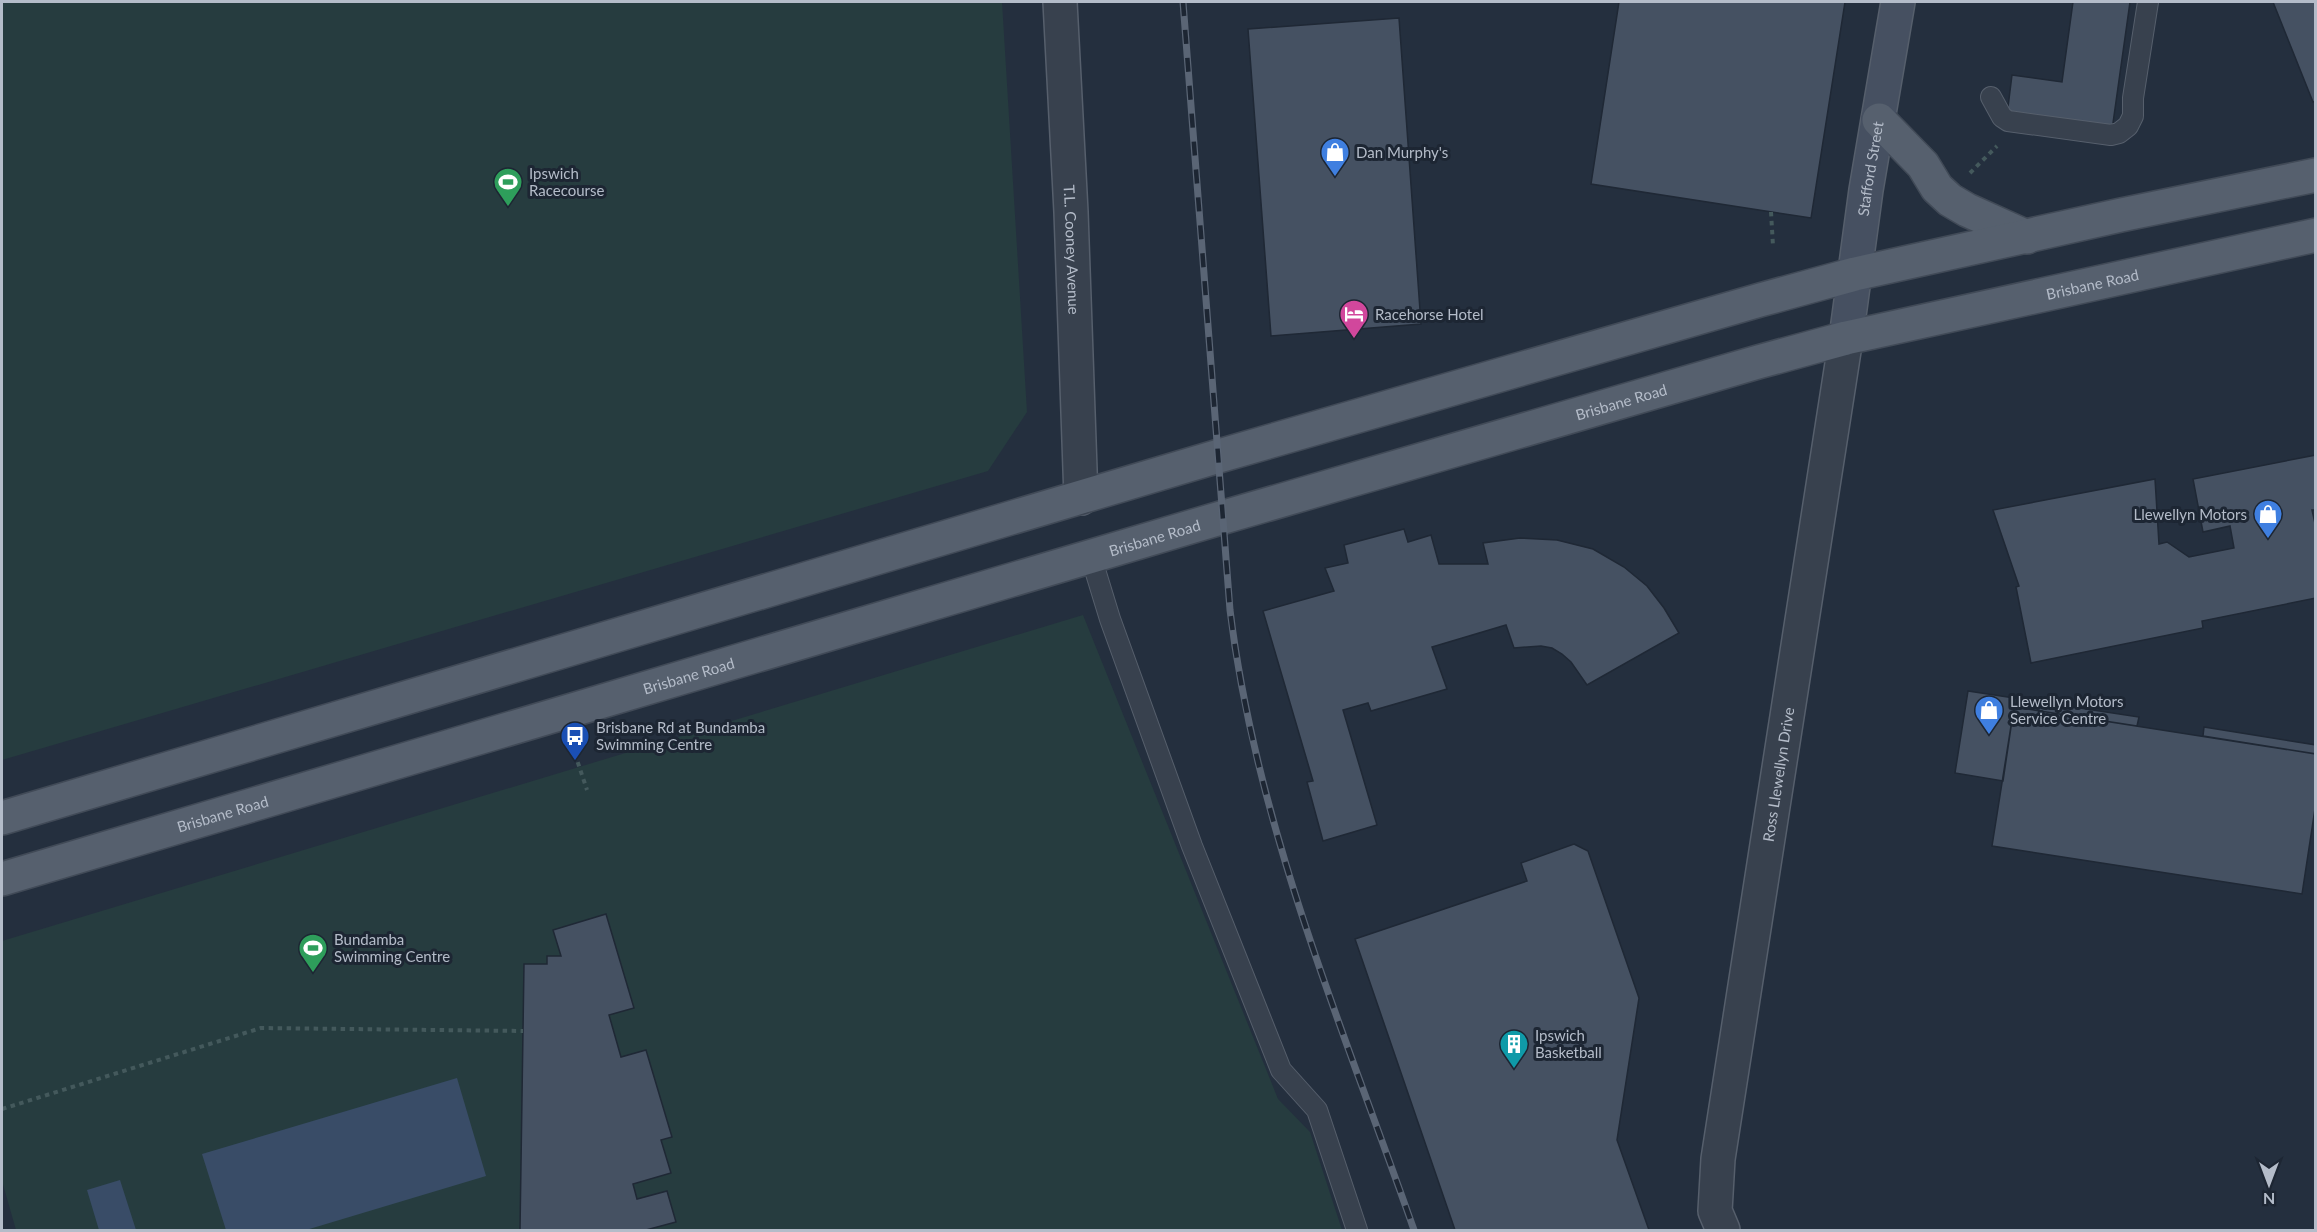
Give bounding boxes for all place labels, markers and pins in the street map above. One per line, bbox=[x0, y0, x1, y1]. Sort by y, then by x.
shop icon: Dan Murphy's bbox=[1319, 136, 1351, 178]
place label: Dan Murphy's bbox=[1356, 143, 1448, 161]
place label: Ipswich Racecourse bbox=[529, 164, 604, 199]
sports icon: Ipswich Racecourse bbox=[492, 166, 524, 208]
hotel icon: Racehorse Hotel bbox=[1338, 298, 1370, 340]
place label: Racehorse Hotel bbox=[1375, 305, 1484, 323]
shop icon: Llewellyn Motors bbox=[2252, 498, 2284, 540]
place label: Llewellyn Motors bbox=[2133, 505, 2247, 523]
place label: Llewellyn Motors Service Centre bbox=[2010, 692, 2124, 727]
shop icon: Llewellyn Motors Service Centre bbox=[1973, 694, 2005, 736]
place label: Brisbane Rd at Bundamba Swimming Centre bbox=[596, 718, 765, 753]
bus stop icon: Brisbane Rd at Bundamba Swimming Centre bbox=[559, 720, 591, 762]
place label: Bundamba Swimming Centre bbox=[334, 930, 450, 965]
sports icon: Bundamba Swimming Centre bbox=[297, 932, 329, 974]
place label: Ipswich Basketball bbox=[1535, 1026, 1602, 1061]
building icon: Ipswich Basketball bbox=[1498, 1028, 1530, 1070]

